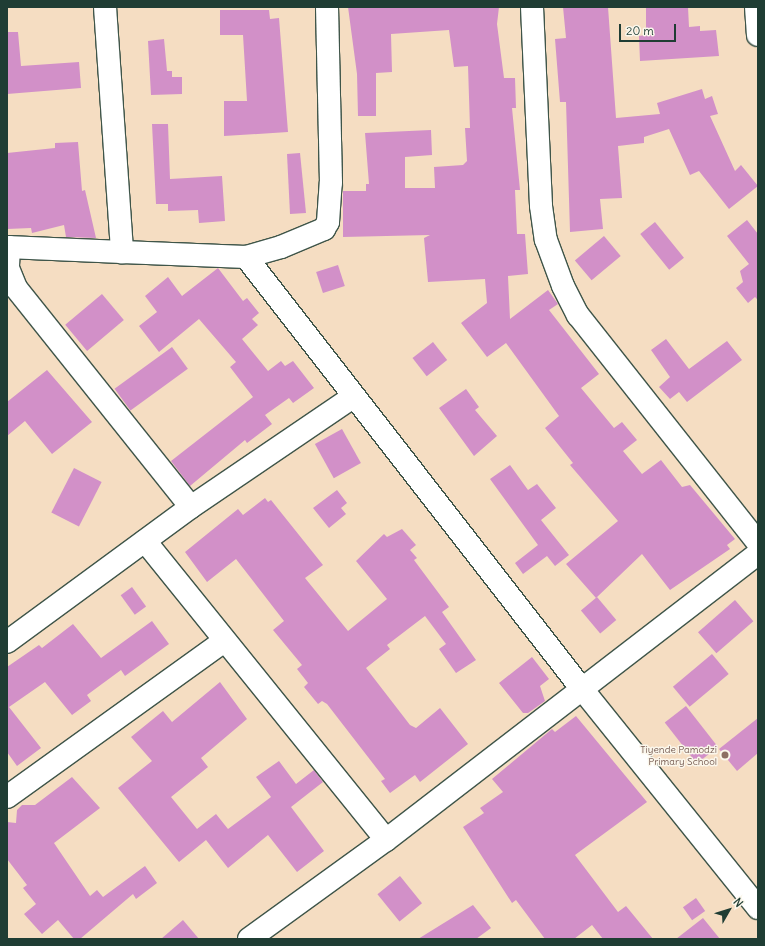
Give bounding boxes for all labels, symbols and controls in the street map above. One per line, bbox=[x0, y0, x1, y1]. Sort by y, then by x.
scale bar bbox=[621, 16, 678, 42]
text: 20 m bbox=[626, 23, 654, 38]
place label: Tiyende Pamodzi Primary School bbox=[640, 743, 717, 766]
marker: Tiyende Pamodzi Primary School bbox=[720, 750, 730, 760]
north arrow bbox=[709, 890, 749, 930]
text: N bbox=[730, 895, 746, 910]

